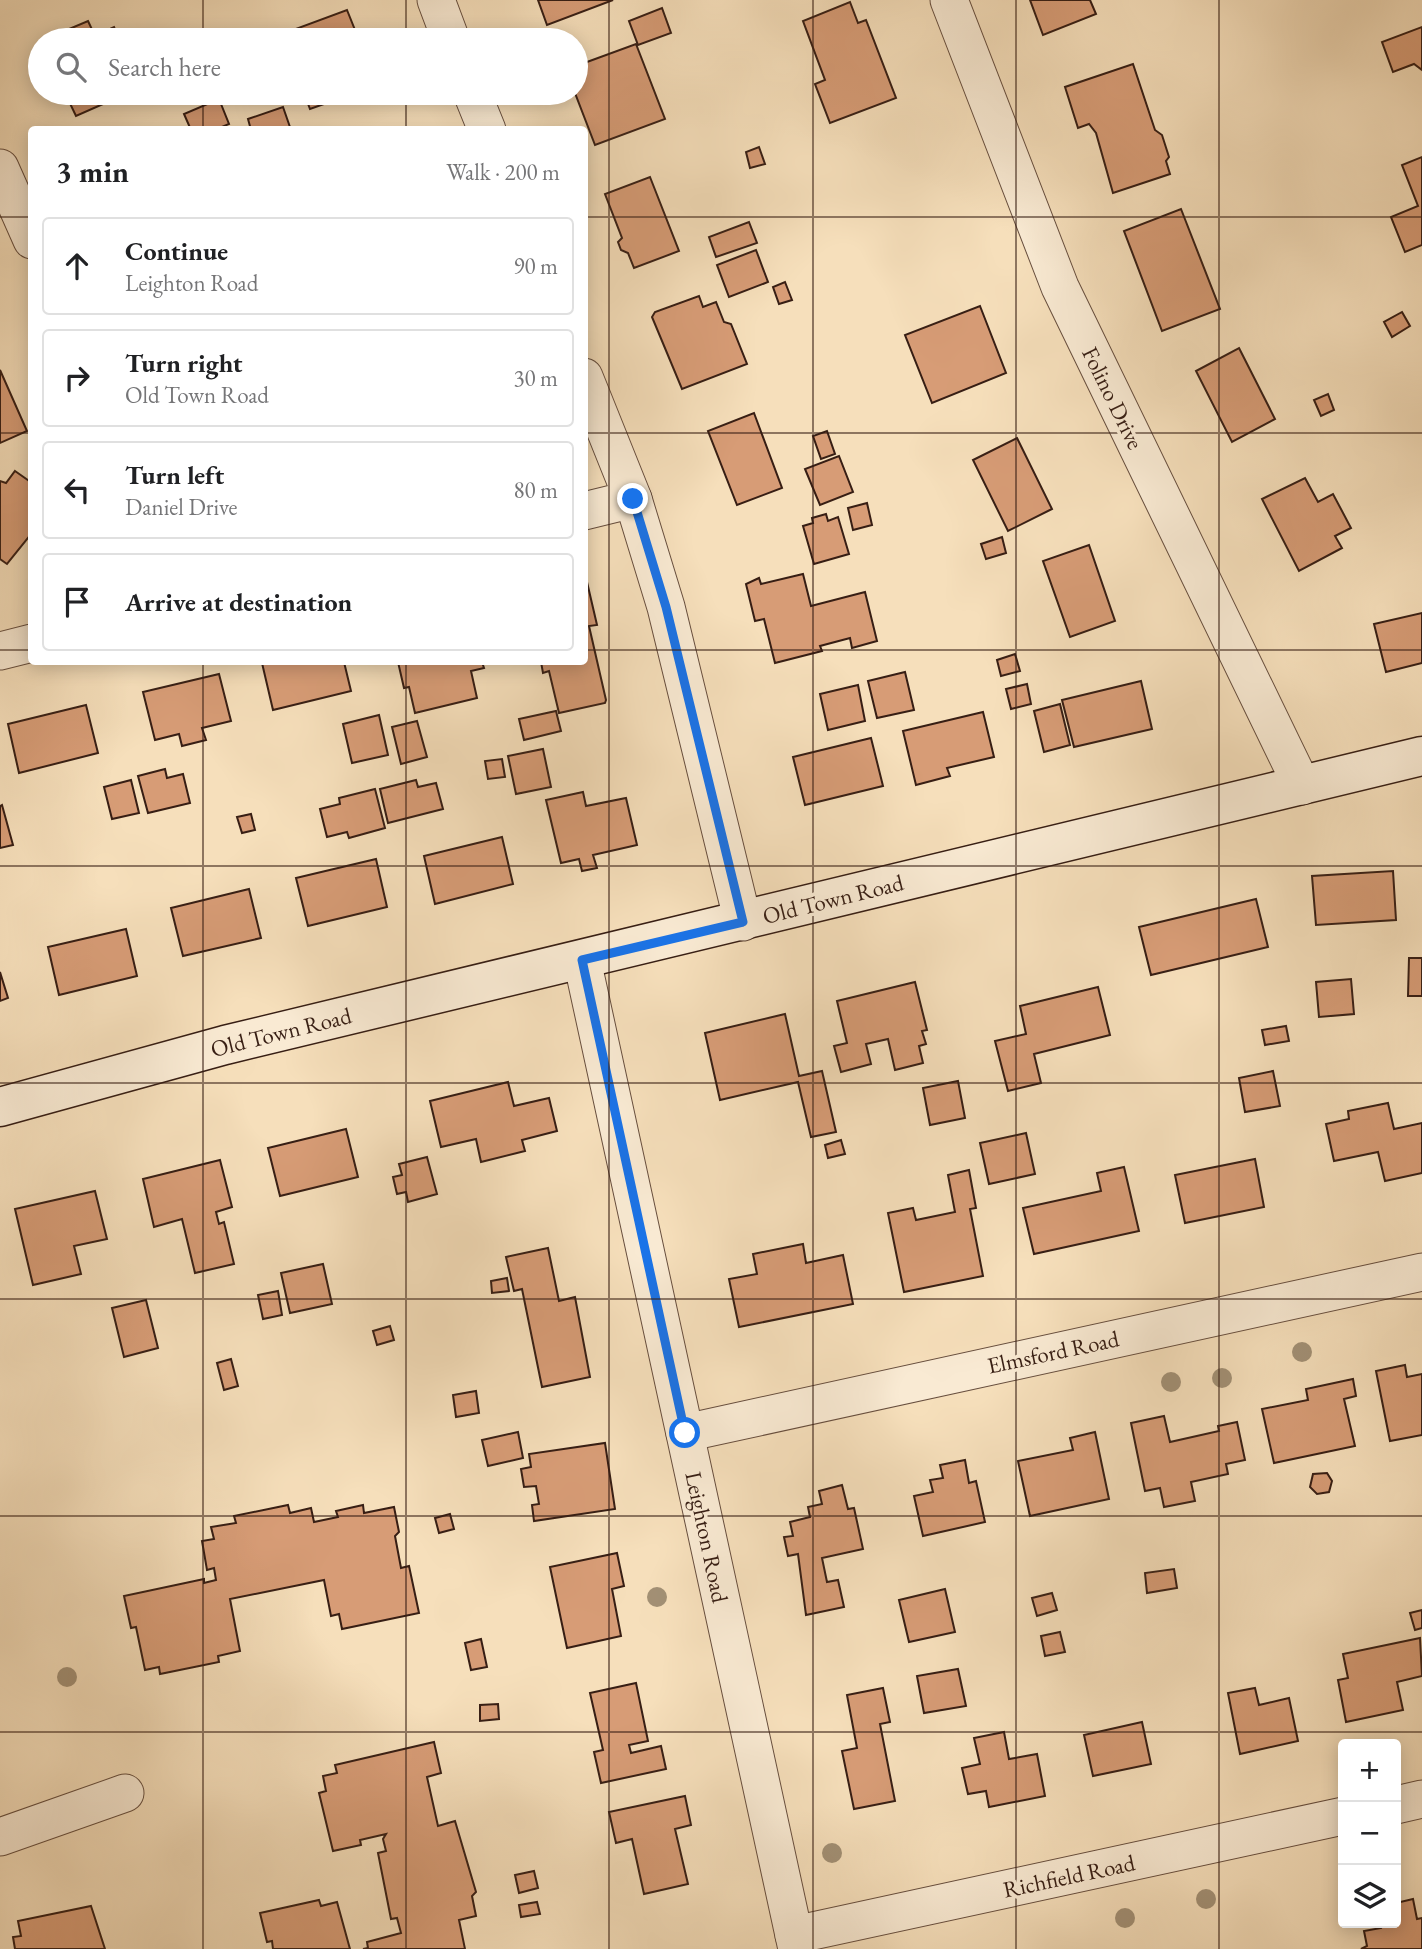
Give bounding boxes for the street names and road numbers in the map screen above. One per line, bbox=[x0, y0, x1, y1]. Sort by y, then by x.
street label: Folino Drive bbox=[1075, 342, 1151, 454]
street label: Old Town Road bbox=[760, 867, 907, 931]
street label: Old Town Road bbox=[208, 1000, 355, 1064]
street label: Elmsford Road bbox=[984, 1323, 1122, 1381]
street label: Leighton Road bbox=[678, 1469, 736, 1606]
street label: Richfield Road bbox=[1000, 1847, 1138, 1905]

